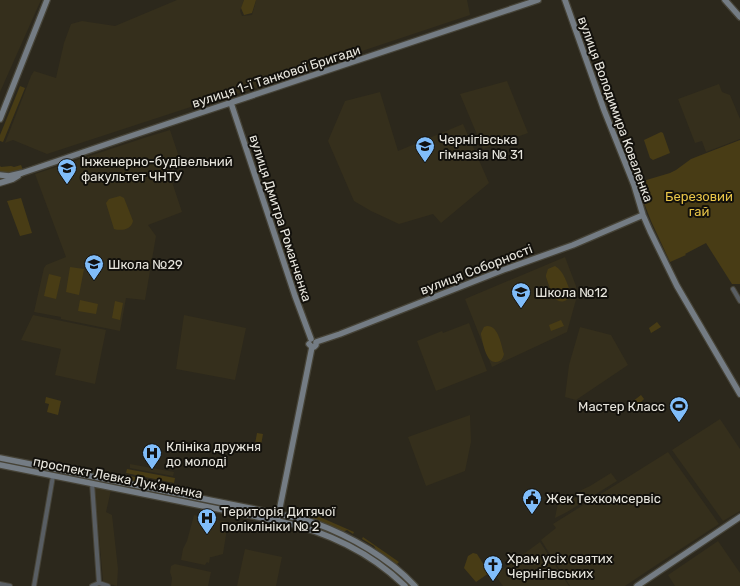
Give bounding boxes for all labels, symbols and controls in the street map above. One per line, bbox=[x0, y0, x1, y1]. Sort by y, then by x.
street label: вулиця Володимира Коваленка bbox=[575, 14, 656, 204]
street label: вулиця 1-ї Танкової Бригади bbox=[190, 42, 362, 111]
place label: Чернігівська гімназія № 31 bbox=[439, 132, 523, 162]
street label: вулиця Дмитра Романченка bbox=[246, 133, 315, 304]
school or university icon: Чернігівська гімназія № 31 bbox=[414, 135, 436, 163]
place label: Інженерно-будівельний факультет ЧНТУ bbox=[81, 154, 233, 184]
school or university icon: Інженерно-будівельний факультет ЧНТУ bbox=[56, 157, 78, 185]
park label: Березовий гай bbox=[665, 189, 733, 219]
street label: вулиця Соборності bbox=[418, 241, 534, 298]
school or university icon: Школа №29 bbox=[83, 253, 105, 281]
place label: Школа №29 bbox=[108, 257, 183, 272]
school or university icon: Школа №12 bbox=[510, 281, 532, 309]
place label: Школа №12 bbox=[535, 285, 608, 300]
sports icon: Мастер Класс bbox=[668, 395, 690, 423]
place label: Мастер Класс bbox=[578, 399, 665, 414]
place label: Клініка дружня до молоді bbox=[166, 439, 261, 469]
hospital icon: Клініка дружня до молоді bbox=[141, 442, 163, 470]
street label: проспект Левка Лукʼяненка bbox=[32, 454, 204, 501]
public building icon: Жек Техкомсервіс bbox=[521, 487, 543, 515]
place label: Жек Техкомсервіс bbox=[546, 491, 661, 506]
place label: Територія Дитячої поліклініки № 2 bbox=[221, 504, 336, 534]
hospital icon: Територія Дитячої поліклініки № 2 bbox=[196, 507, 218, 535]
place label: Храм усіх святих Чернігівських bbox=[507, 551, 613, 581]
church icon: Храм усіх святих Чернігівських bbox=[482, 554, 504, 582]

